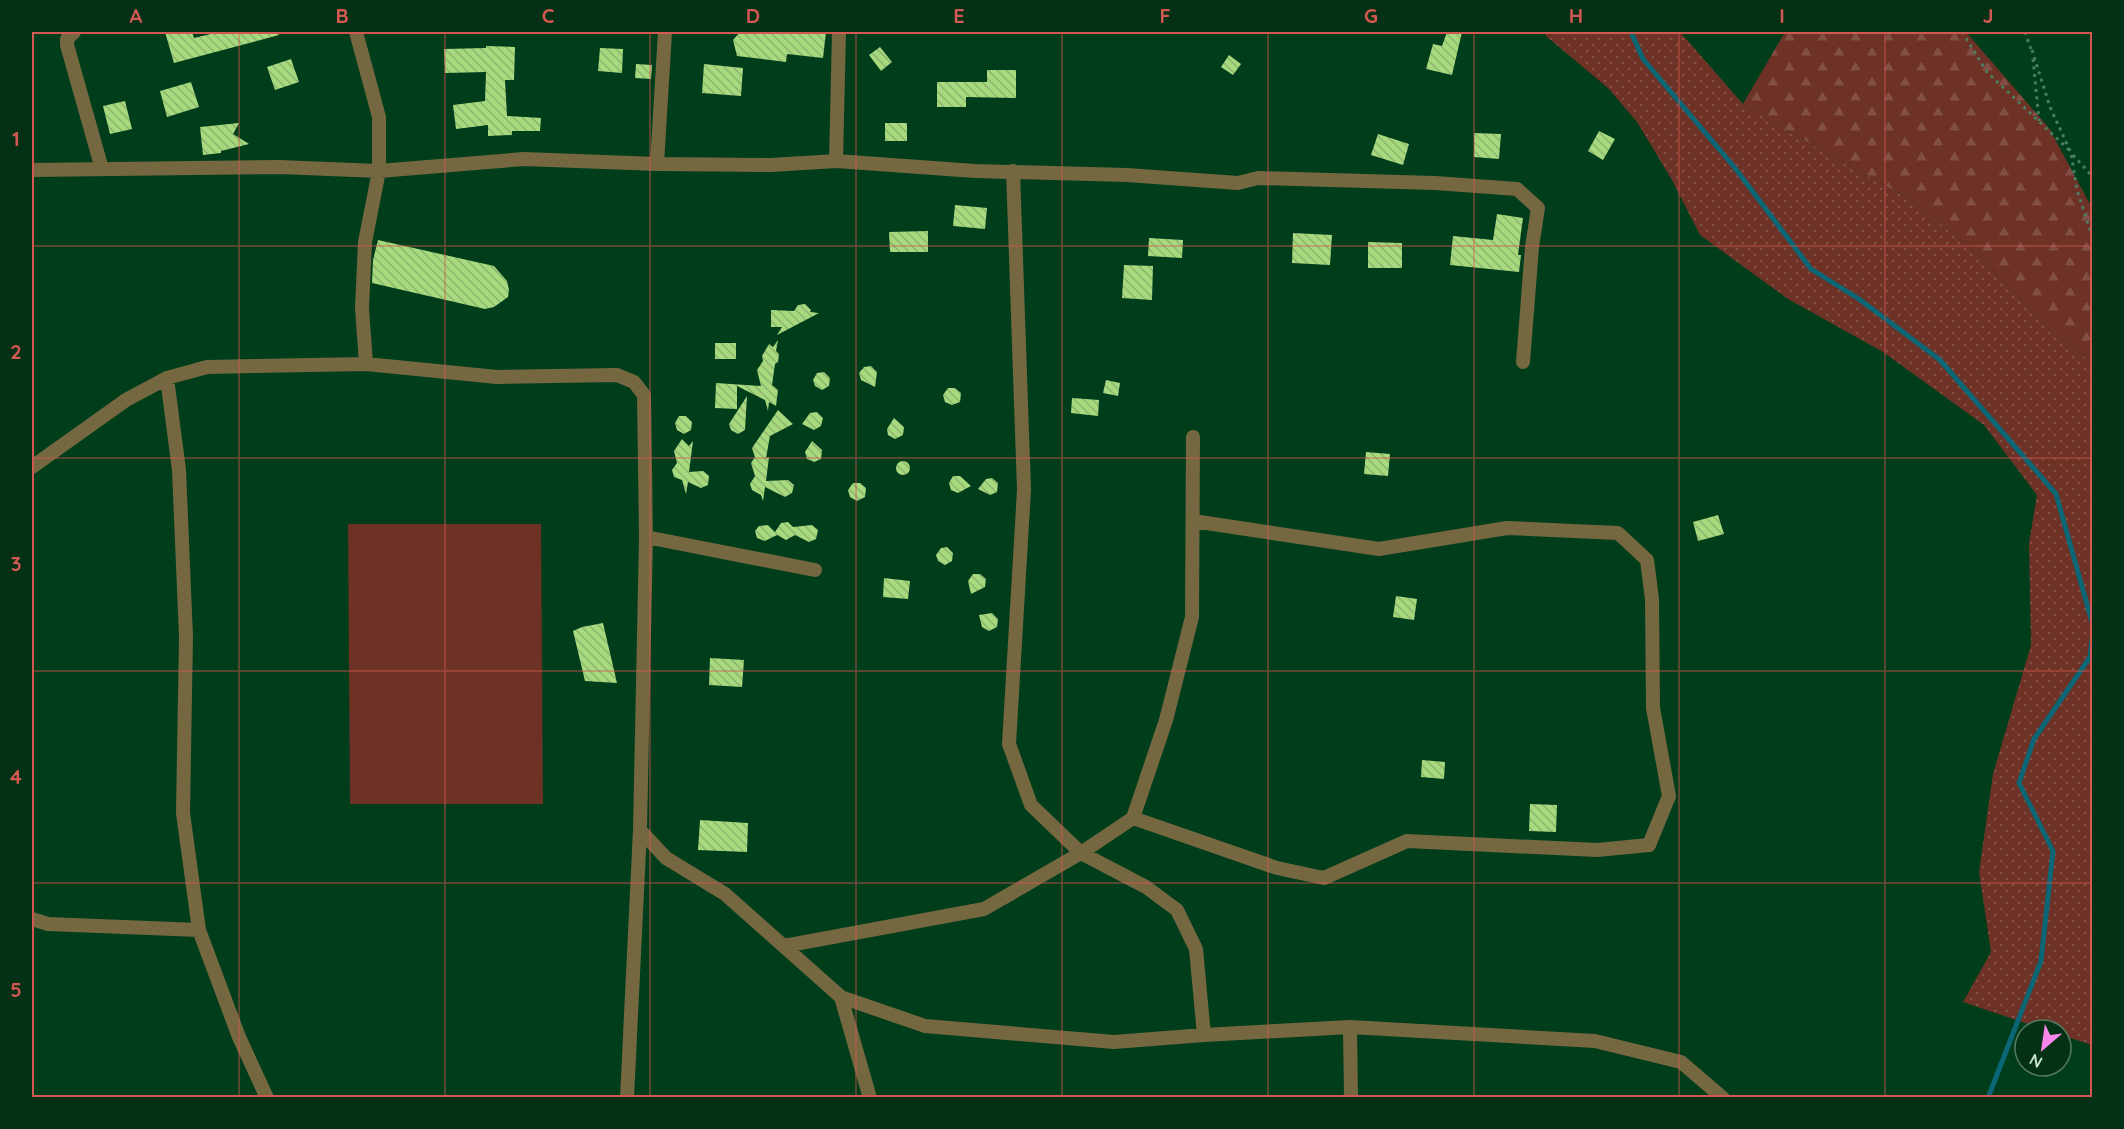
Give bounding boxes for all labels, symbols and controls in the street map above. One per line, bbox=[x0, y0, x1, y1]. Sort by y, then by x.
text: A bbox=[130, 3, 143, 28]
text: B bbox=[335, 3, 349, 28]
text: C bbox=[542, 3, 555, 28]
text: D bbox=[746, 3, 760, 28]
text: E bbox=[953, 3, 965, 28]
text: F bbox=[1159, 3, 1171, 28]
text: G bbox=[1364, 3, 1378, 28]
text: H bbox=[1569, 3, 1583, 28]
text: I bbox=[1779, 3, 1785, 28]
text: J bbox=[1982, 3, 1994, 28]
text: 1 bbox=[12, 126, 20, 151]
text: 2 bbox=[10, 339, 22, 364]
text: 3 bbox=[11, 551, 21, 576]
text: 4 bbox=[10, 764, 22, 789]
text: 5 bbox=[10, 977, 22, 1002]
north arrow bbox=[2013, 1018, 2073, 1078]
text: N bbox=[2026, 1050, 2046, 1073]

